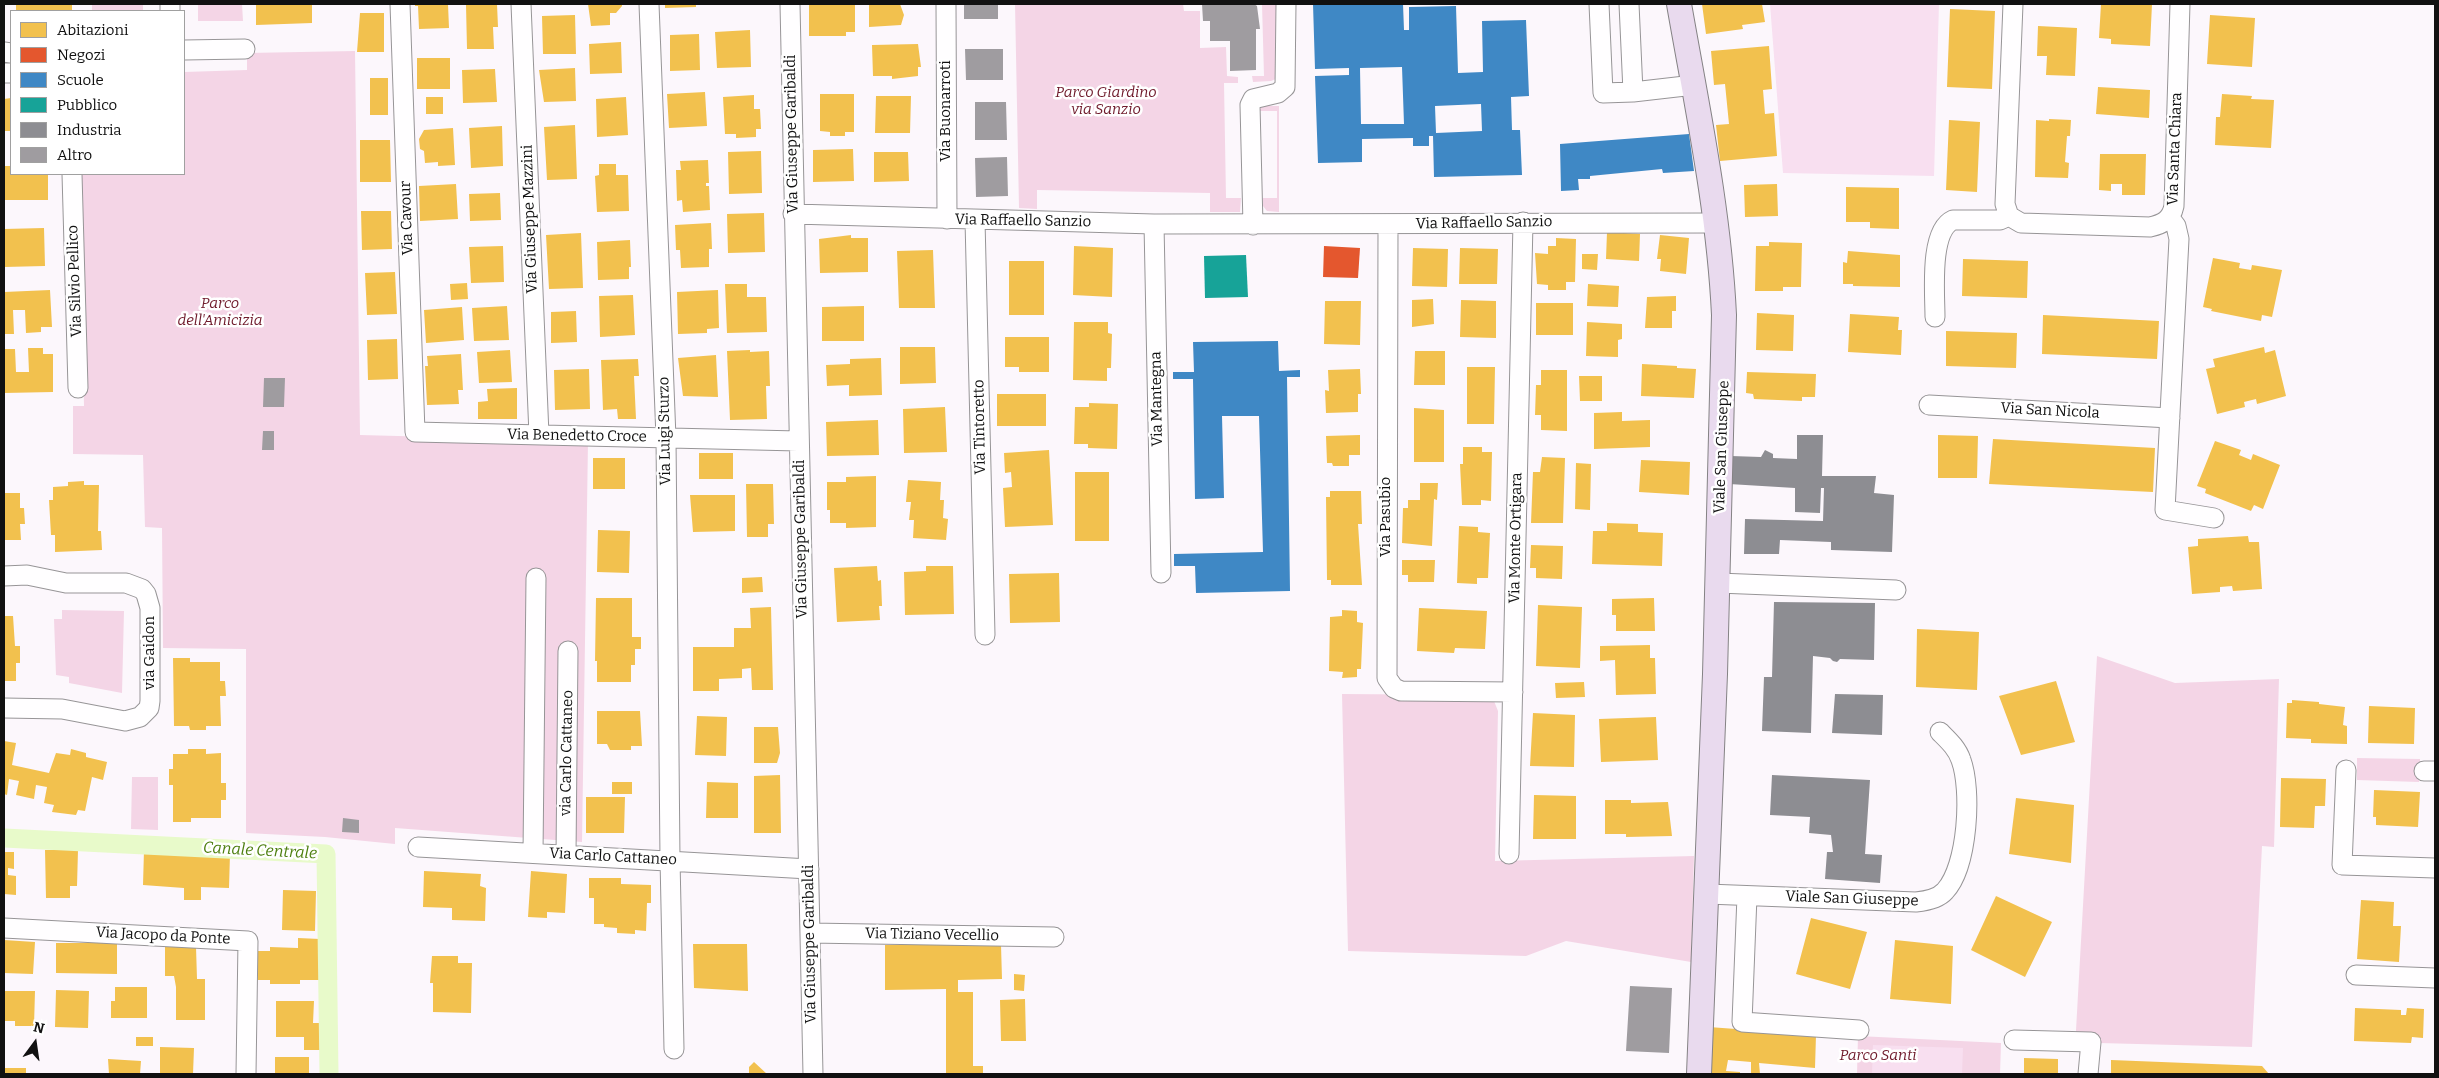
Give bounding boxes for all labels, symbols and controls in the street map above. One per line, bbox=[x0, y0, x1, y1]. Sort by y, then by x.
legend bbox=[10, 10, 185, 175]
text: Abitazioni bbox=[57, 21, 128, 39]
text: Negozi bbox=[57, 46, 105, 64]
street label: Via Giuseppe Garibaldi bbox=[782, 54, 802, 214]
street label: Via Buonarroti bbox=[937, 60, 955, 162]
text: Scuole bbox=[57, 71, 104, 89]
park label: Parco Giardino via Sanzio bbox=[1055, 84, 1157, 119]
street label: Via Santa Chiara bbox=[2164, 92, 2186, 206]
text: Pubblico bbox=[57, 96, 117, 114]
text: Industria bbox=[57, 121, 121, 139]
street label: Via Giuseppe Mazzini bbox=[518, 144, 542, 294]
text: Altro bbox=[57, 146, 92, 164]
street label: Via Cavour bbox=[397, 180, 417, 256]
street label: Via Raffaello Sanzio bbox=[955, 211, 1091, 231]
street label: Via Raffaello Sanzio bbox=[1416, 213, 1552, 233]
street label: Via Silvio Pellico bbox=[64, 225, 86, 337]
park label: Parco dell'Amicizia bbox=[178, 295, 262, 330]
street label: Via Mantegna bbox=[1147, 351, 1167, 447]
street label: Via Luigi Sturzo bbox=[655, 377, 675, 485]
street label: Via Tintoretto bbox=[970, 379, 990, 475]
street label: Viale San Giuseppe bbox=[1711, 380, 1733, 514]
street label: Via San Nicola bbox=[2000, 399, 2100, 423]
street label: Via Benedetto Croce bbox=[507, 426, 647, 446]
street label: Via Giuseppe Garibaldi bbox=[791, 459, 811, 619]
street label: Via Monte Ortigara bbox=[1506, 472, 1526, 604]
street label: Via Pasubio bbox=[1377, 477, 1395, 557]
street label: via Gaidon bbox=[141, 616, 159, 690]
street label: via Carlo Cattaneo bbox=[557, 690, 577, 816]
water label: Canale Centrale bbox=[203, 838, 317, 864]
street label: Via Carlo Cattaneo bbox=[549, 845, 677, 869]
street label: Via Giuseppe Garibaldi bbox=[800, 864, 820, 1024]
street label: Viale San Giuseppe bbox=[1785, 888, 1919, 910]
street label: Via Jacopo da Ponte bbox=[95, 923, 231, 949]
street label: Via Tiziano Vecellio bbox=[865, 925, 999, 945]
north arrow bbox=[10, 1018, 60, 1068]
text: N bbox=[31, 1018, 46, 1038]
park label: Parco Santi bbox=[1839, 1047, 1917, 1065]

